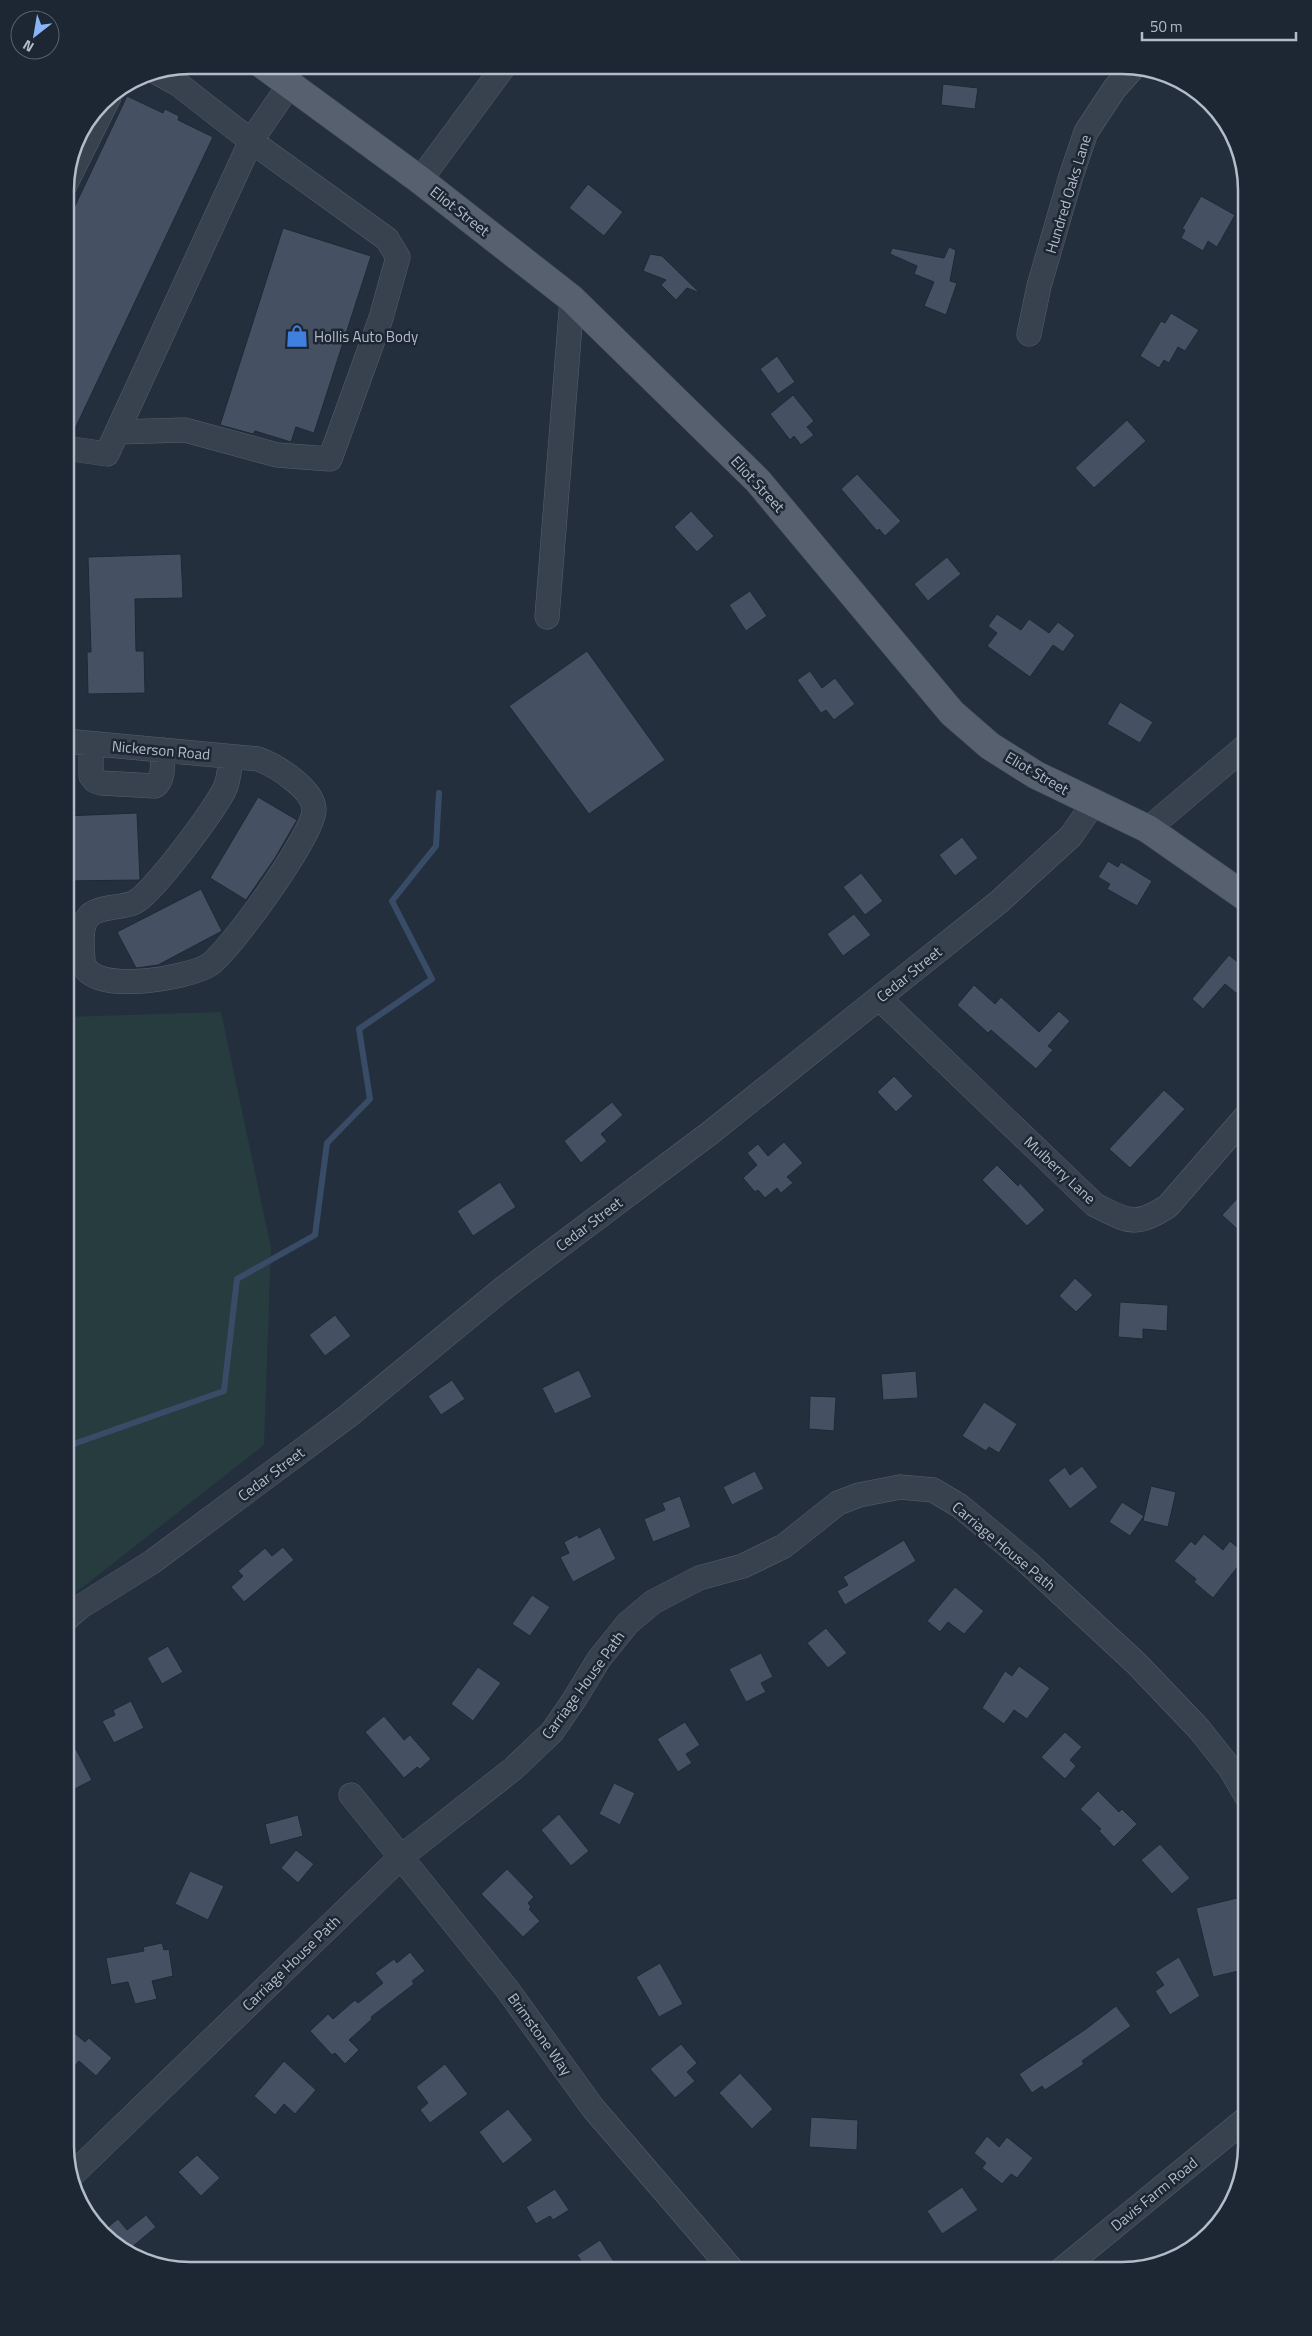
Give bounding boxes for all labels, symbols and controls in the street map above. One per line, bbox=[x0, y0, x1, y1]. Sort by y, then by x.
north arrow bbox=[10, 10, 60, 60]
scale bar bbox=[1142, 10, 1296, 42]
text: 50 m bbox=[1150, 15, 1183, 38]
text: N bbox=[18, 35, 38, 58]
street label: Hundred Oaks Lane bbox=[1039, 132, 1097, 256]
street label: Eliot Street bbox=[425, 180, 495, 242]
shop icon: Hollis Auto Body bbox=[284, 323, 310, 349]
place label: Hollis Auto Body bbox=[314, 325, 418, 348]
street label: Eliot Street bbox=[726, 451, 791, 518]
street label: Nickerson Road bbox=[111, 734, 211, 766]
street label: Eliot Street bbox=[1001, 746, 1074, 801]
street label: Cedar Street bbox=[871, 940, 947, 1008]
street label: Mulberry Lane bbox=[1019, 1131, 1101, 1209]
street label: Cedar Street bbox=[551, 1191, 628, 1257]
street label: Cedar Street bbox=[233, 1441, 310, 1507]
street label: Carriage House Path bbox=[947, 1496, 1061, 1596]
street label: Carriage House Path bbox=[536, 1626, 630, 1744]
street label: Carriage House Path bbox=[237, 1910, 345, 2016]
street label: Brimstone Way bbox=[502, 1988, 578, 2080]
street label: Davis Farm Road bbox=[1105, 2152, 1203, 2236]

